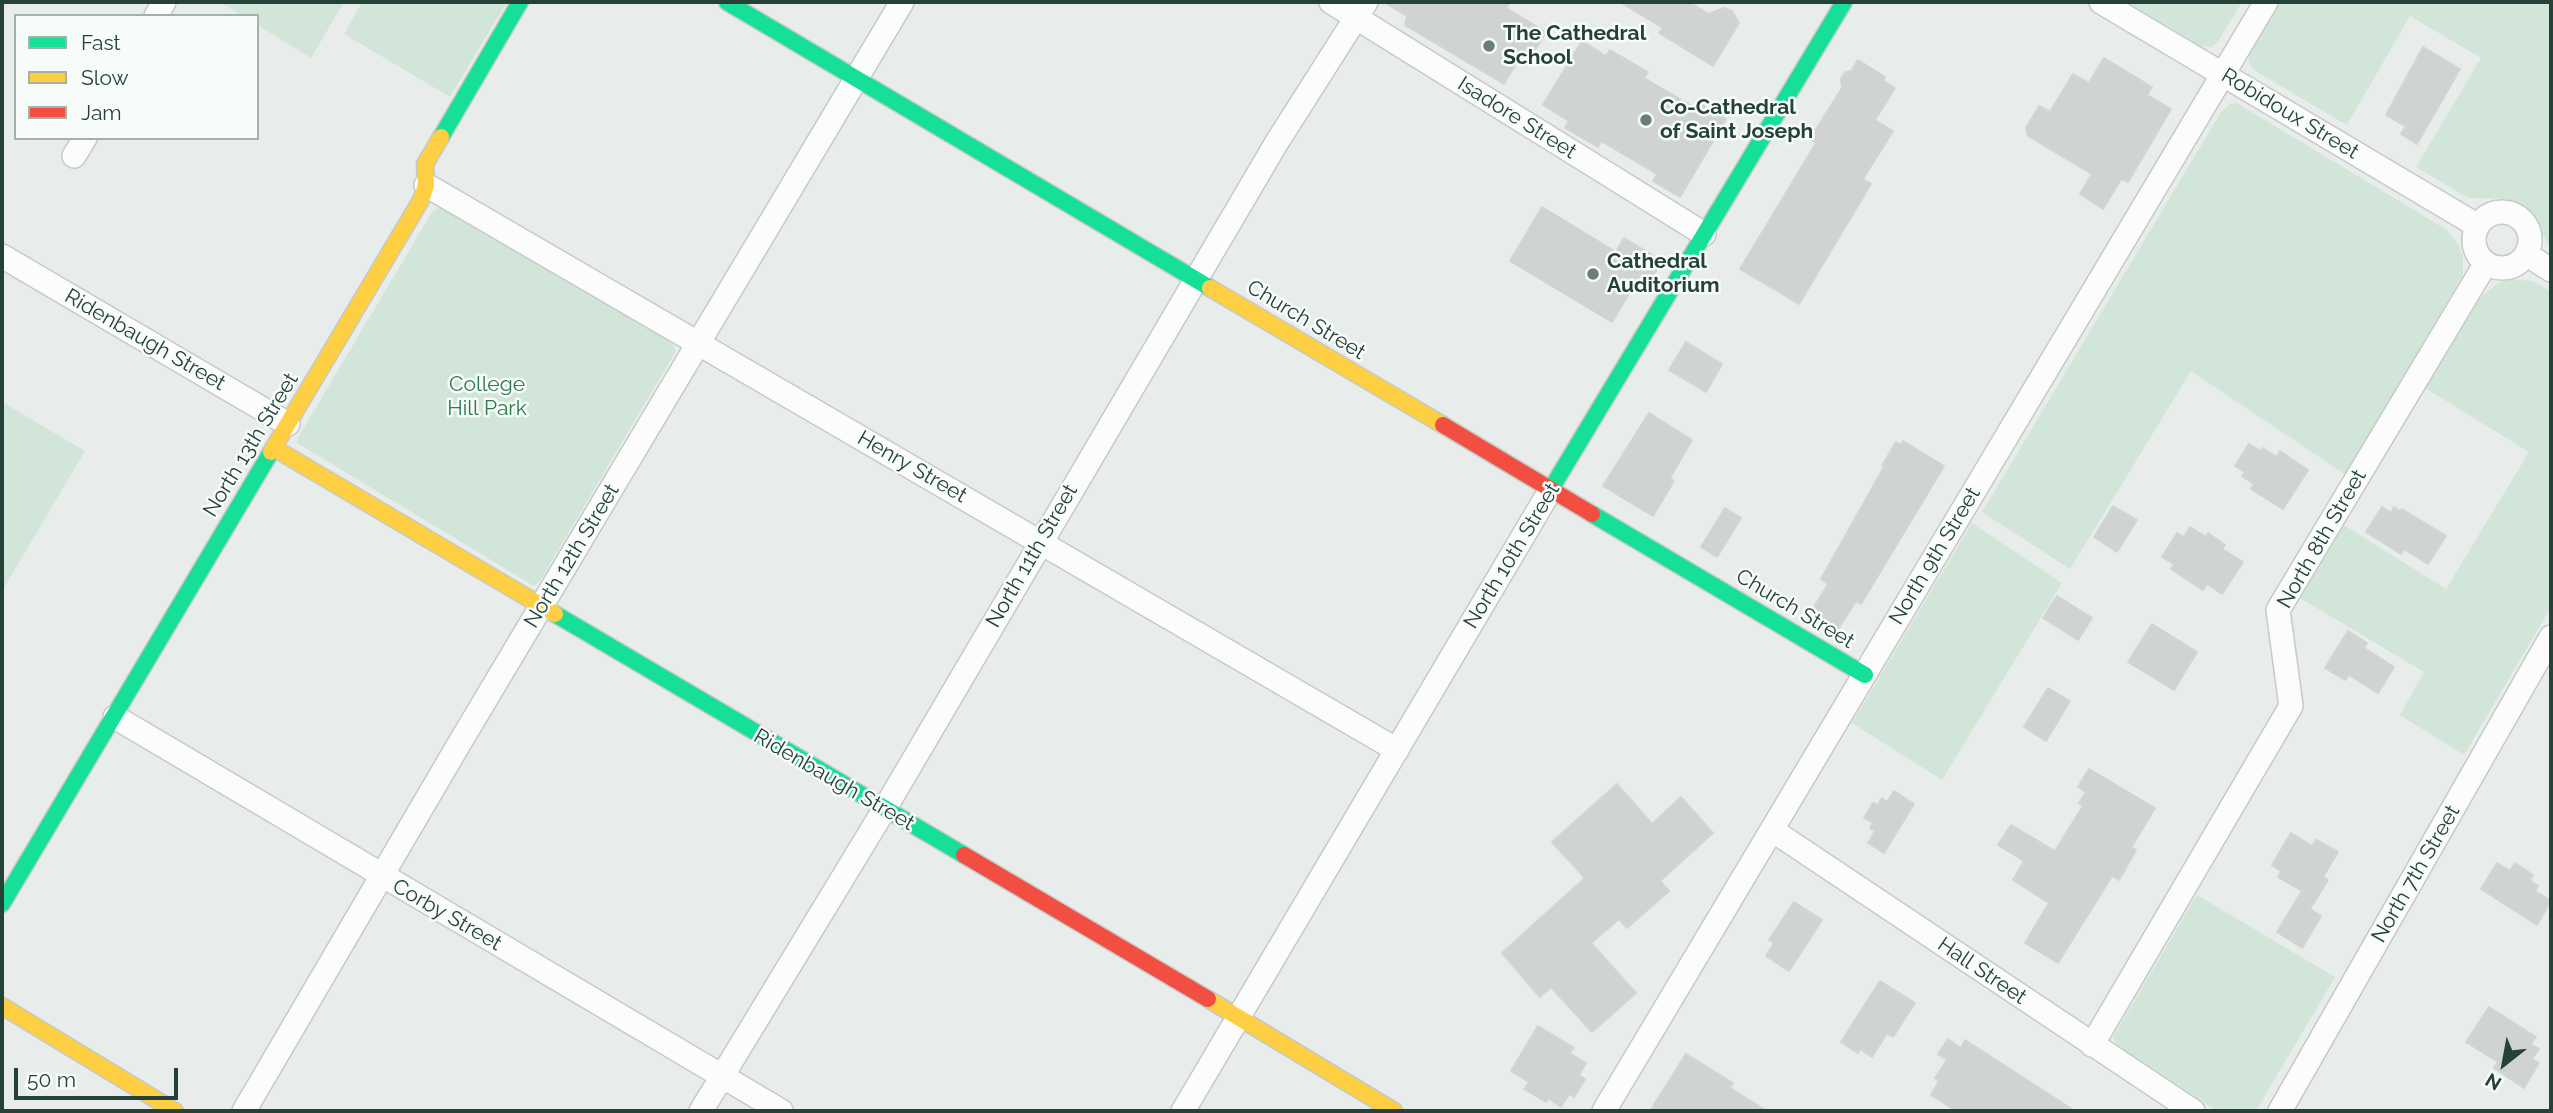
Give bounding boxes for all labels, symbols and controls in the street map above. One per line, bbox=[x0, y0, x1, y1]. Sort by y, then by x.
legend bbox=[14, 14, 259, 140]
place label: The Cathedral School bbox=[1503, 21, 1646, 71]
text: Fast bbox=[81, 30, 121, 55]
marker: The Cathedral School bbox=[1481, 38, 1497, 54]
street label: Robidoux Street bbox=[2217, 63, 2363, 165]
text: Slow bbox=[81, 65, 129, 90]
street label: Isadore Street bbox=[1453, 71, 1581, 165]
place label: Co-Cathedral of Saint Joseph bbox=[1660, 95, 1813, 145]
text: Jam bbox=[81, 100, 122, 125]
marker: Co-Cathedral of Saint Joseph bbox=[1638, 112, 1654, 128]
place label: Cathedral Auditorium bbox=[1607, 249, 1719, 299]
marker: Cathedral Auditorium bbox=[1585, 266, 1601, 282]
street label: Church Street bbox=[1242, 275, 1370, 365]
street label: Ridenbaugh Street bbox=[60, 284, 230, 396]
street label: North 13th Street bbox=[198, 368, 304, 522]
park label: College Hill Park bbox=[447, 372, 527, 422]
street label: Henry Street bbox=[853, 426, 971, 508]
street label: North 8th Street bbox=[2272, 465, 2372, 613]
street label: North 10th Street bbox=[1459, 479, 1565, 633]
street label: North 12th Street bbox=[519, 480, 625, 632]
street label: North 11th Street bbox=[981, 480, 1083, 632]
street label: North 9th Street bbox=[1884, 483, 1986, 629]
street label: Church Street bbox=[1731, 564, 1859, 654]
street label: Ridenbaugh Street bbox=[749, 724, 919, 836]
street label: North 7th Street bbox=[2366, 801, 2466, 947]
street label: Corby Street bbox=[388, 874, 506, 956]
street label: Hall Street bbox=[1933, 932, 2031, 1010]
north arrow bbox=[2469, 1029, 2539, 1099]
scale bar bbox=[18, 1054, 182, 1098]
text: 50 m bbox=[27, 1067, 76, 1092]
text: N bbox=[2481, 1069, 2505, 1095]

